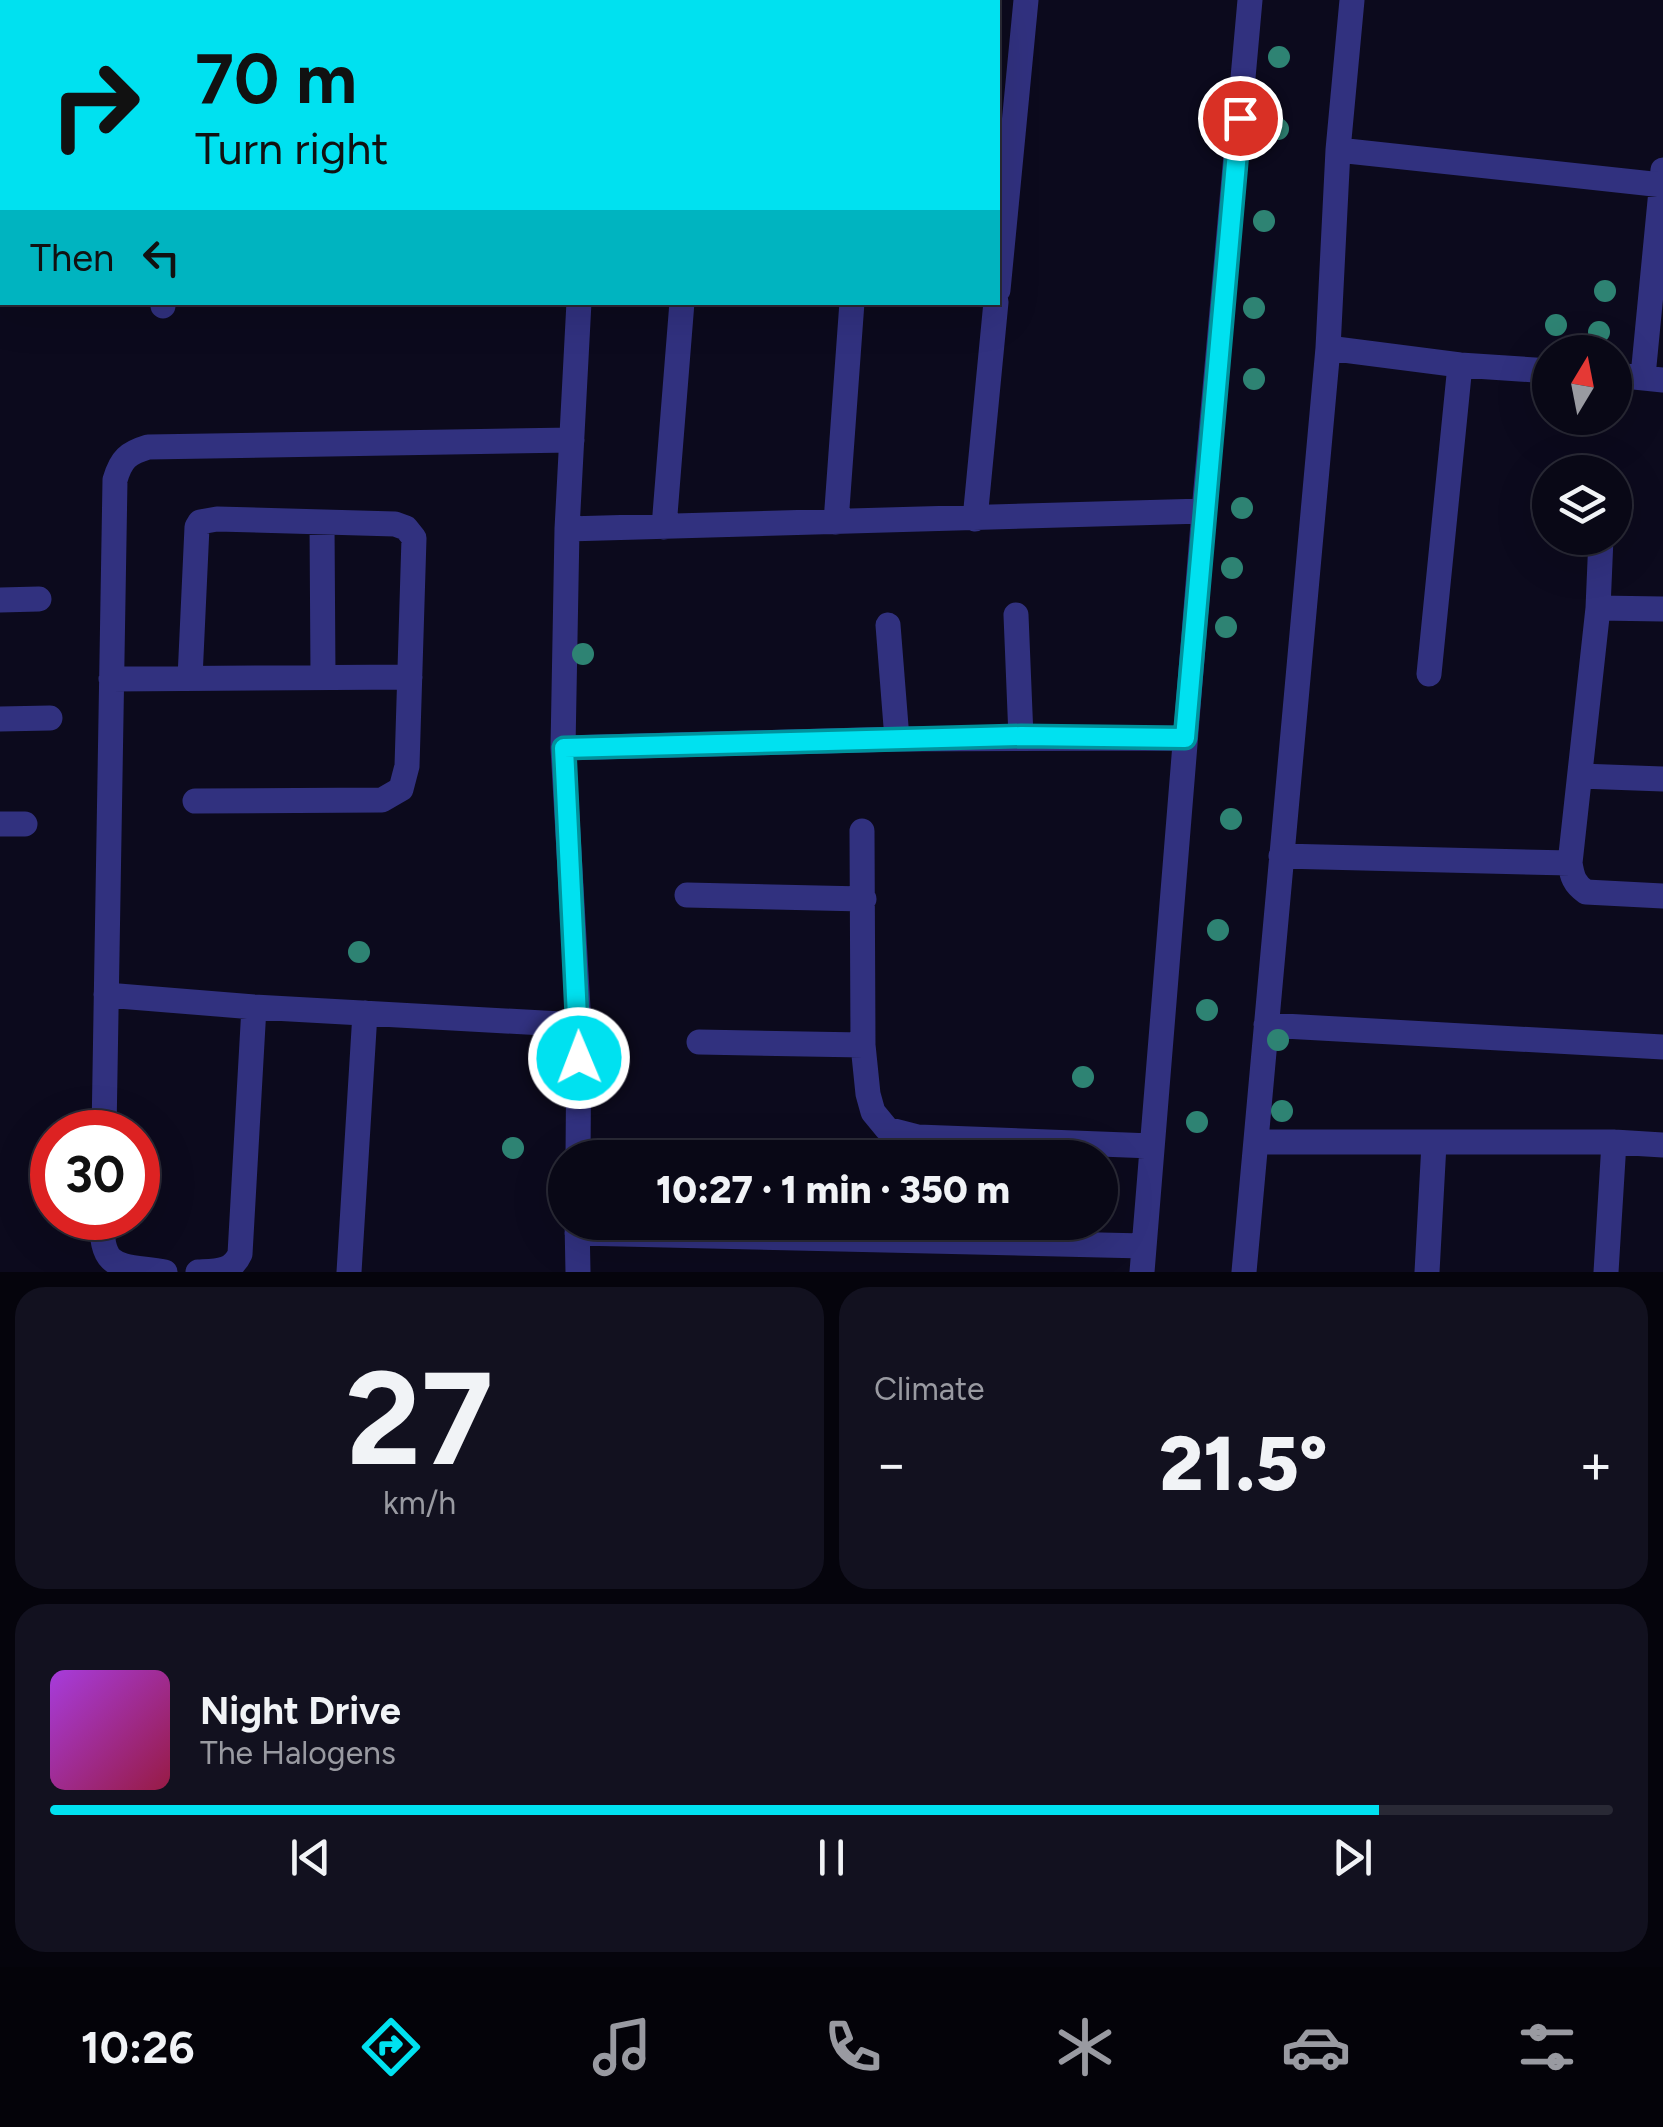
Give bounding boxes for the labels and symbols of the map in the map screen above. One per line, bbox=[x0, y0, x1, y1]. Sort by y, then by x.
pin bbox=[1198, 76, 1283, 161]
north arrow bbox=[1532, 335, 1632, 435]
position arrow bbox=[527, 1006, 631, 1110]
speed limit sign: 30 bbox=[30, 1110, 160, 1240]

